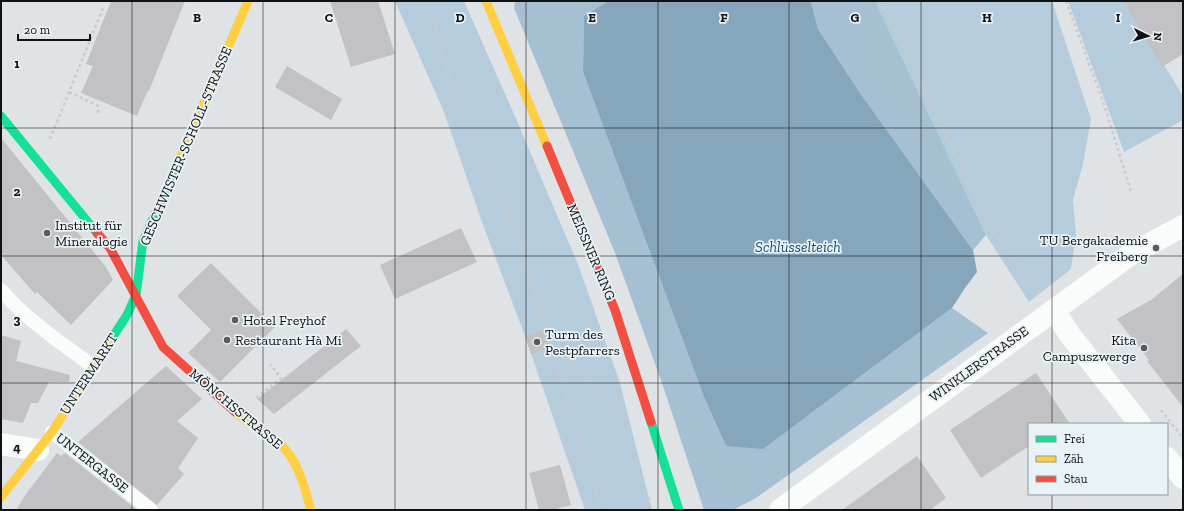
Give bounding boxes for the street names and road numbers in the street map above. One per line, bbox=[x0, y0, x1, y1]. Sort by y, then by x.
street label: GESCHWISTER-SCHOLL-STRASSE bbox=[136, 44, 236, 248]
street label: MEISSNER RING bbox=[563, 201, 619, 303]
street label: WINKLERSTRASSE bbox=[926, 322, 1032, 406]
street label: UNTERMARKT bbox=[56, 330, 122, 418]
street label: MÖNCHSSTRASSE bbox=[186, 365, 286, 453]
street label: UNTERGASSE bbox=[52, 429, 132, 497]

